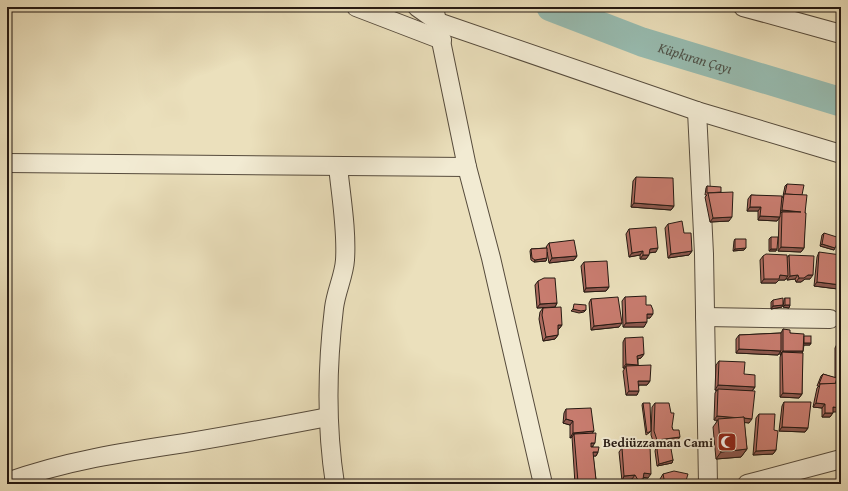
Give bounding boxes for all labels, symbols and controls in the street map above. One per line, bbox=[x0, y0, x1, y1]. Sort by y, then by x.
water label: Küpkıran Çayı bbox=[655, 37, 735, 79]
mosque icon: Bediüzzaman Cami bbox=[716, 431, 738, 453]
place label: Bediüzzaman Cami bbox=[603, 433, 713, 452]

